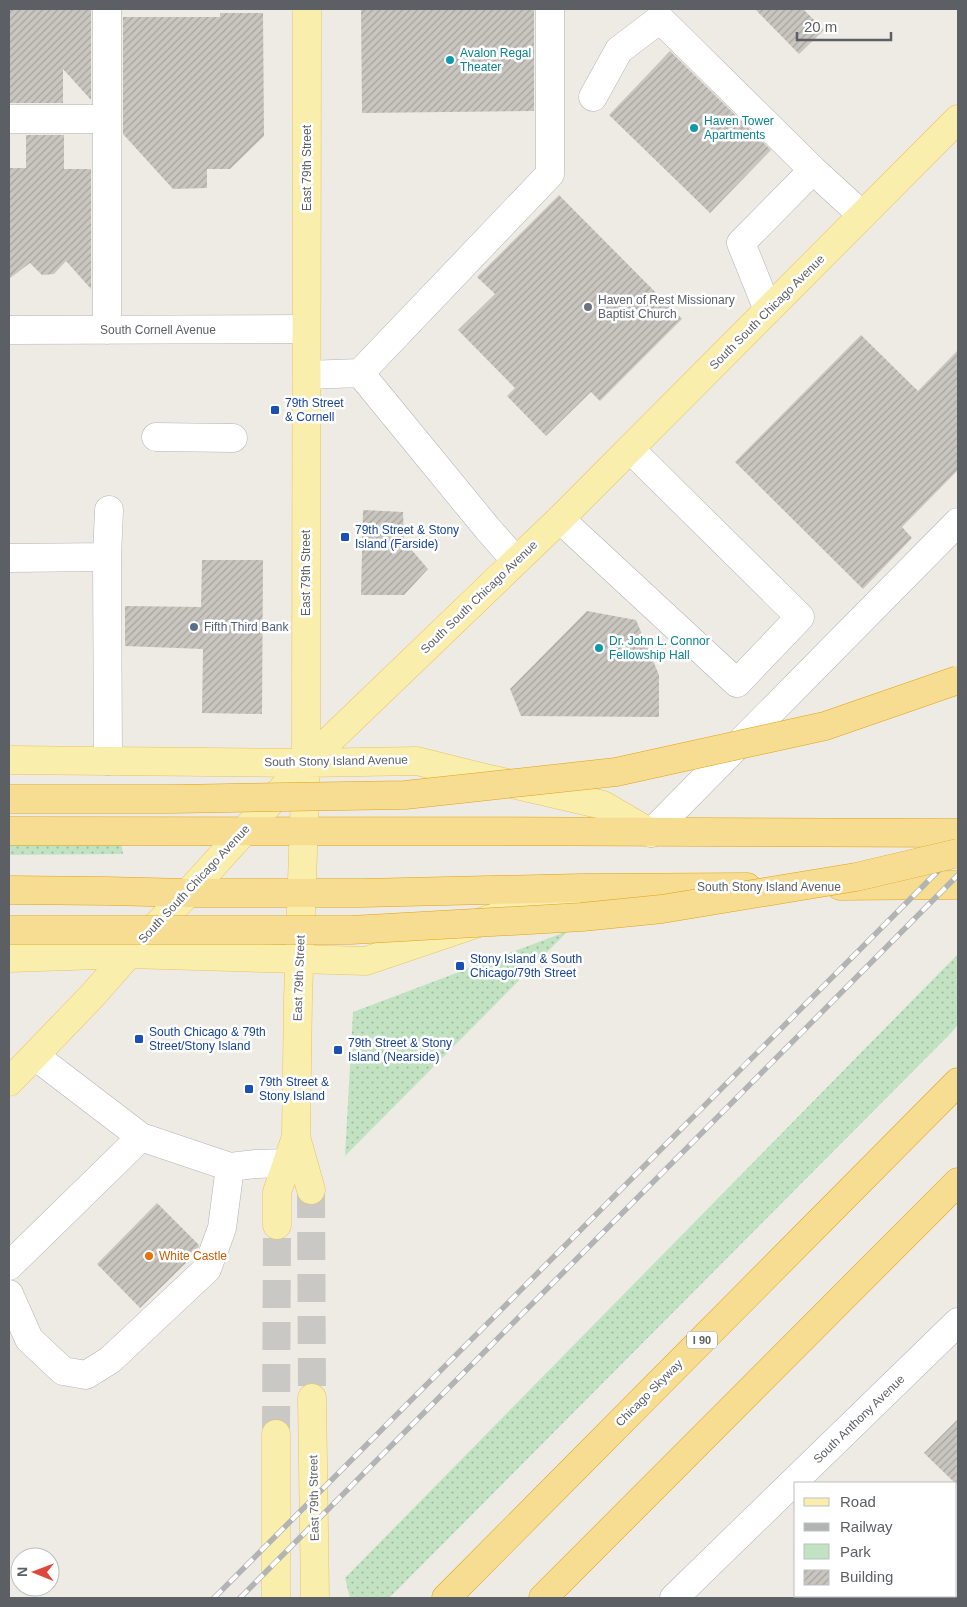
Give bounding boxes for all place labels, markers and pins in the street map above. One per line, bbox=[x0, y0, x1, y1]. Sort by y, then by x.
place label: Avalon Regal Theater bbox=[460, 46, 531, 74]
marker: Avalon Regal Theater bbox=[444, 54, 456, 66]
place label: Haven Tower Apartments bbox=[704, 114, 774, 142]
marker: Haven Tower Apartments bbox=[688, 122, 700, 134]
place label: Haven of Rest Missionary Baptist Church bbox=[598, 293, 735, 321]
marker: Haven of Rest Missionary Baptist Church bbox=[582, 301, 594, 313]
place label: 79th Street & Cornell bbox=[285, 396, 344, 424]
marker: 79th Street & Cornell bbox=[269, 404, 281, 416]
place label: 79th Street & Stony Island (Farside) bbox=[355, 523, 459, 551]
marker: 79th Street & Stony Island (Farside) bbox=[339, 531, 351, 543]
place label: Fifth Third Bank bbox=[204, 620, 289, 634]
marker: Fifth Third Bank bbox=[188, 621, 200, 633]
place label: Dr. John L. Connor Fellowship Hall bbox=[609, 634, 710, 662]
marker: Dr. John L. Connor Fellowship Hall bbox=[593, 642, 605, 654]
place label: Stony Island & South Chicago/79th Street bbox=[470, 952, 582, 980]
marker: Stony Island & South Chicago/79th Street bbox=[454, 960, 466, 972]
place label: South Chicago & 79th Street/Stony Island bbox=[149, 1025, 266, 1053]
marker: South Chicago & 79th Street/Stony Island bbox=[133, 1033, 145, 1045]
place label: 79th Street & Stony Island (Nearside) bbox=[348, 1036, 452, 1064]
marker: 79th Street & Stony Island (Nearside) bbox=[332, 1044, 344, 1056]
place label: 79th Street & Stony Island bbox=[259, 1075, 329, 1103]
marker: 79th Street & Stony Island bbox=[243, 1083, 255, 1095]
place label: White Castle bbox=[159, 1249, 227, 1263]
marker: White Castle bbox=[143, 1250, 155, 1262]

